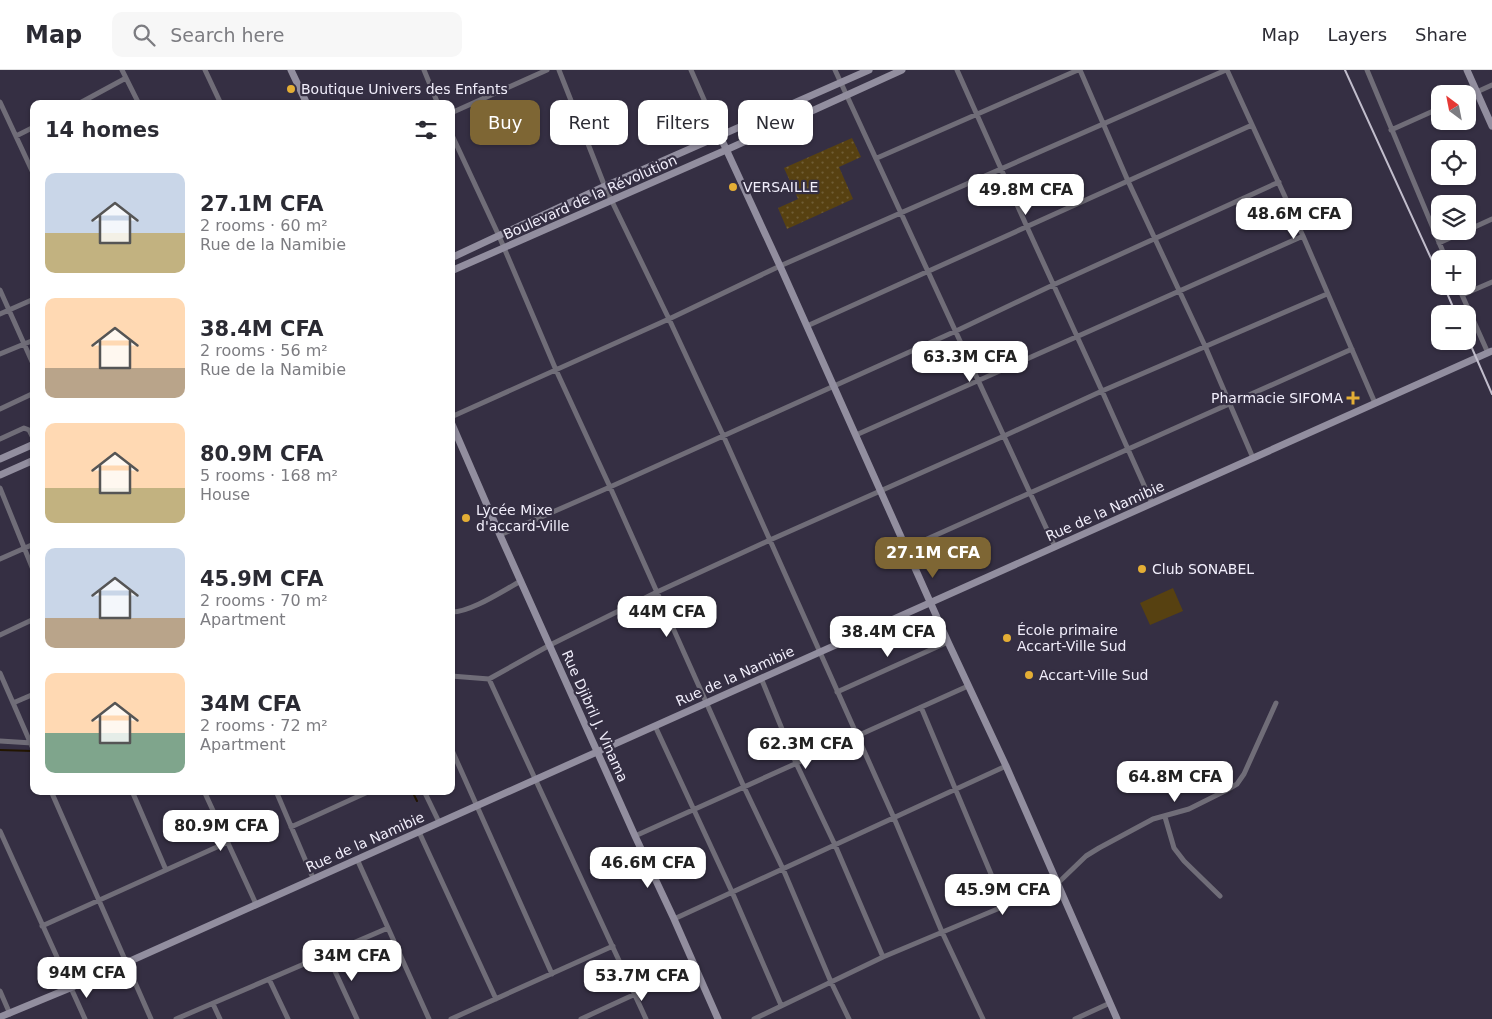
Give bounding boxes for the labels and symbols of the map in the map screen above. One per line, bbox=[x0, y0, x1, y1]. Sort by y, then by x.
place label: Boutique Univers des Enfants bbox=[301, 81, 508, 97]
marker: Boutique Univers des Enfants bbox=[285, 83, 297, 95]
north arrow bbox=[1431, 85, 1476, 130]
street label: Boulevard de la Révolution bbox=[501, 151, 679, 243]
pin: 49.8M CFA bbox=[969, 174, 1083, 216]
place label: VERSAILLE bbox=[743, 179, 818, 195]
marker: VERSAILLE bbox=[727, 181, 739, 193]
pin: 48.6M CFA bbox=[1237, 198, 1351, 240]
pin: 63.3M CFA bbox=[913, 340, 1027, 383]
place label: Pharmacie SIFOMA bbox=[1211, 390, 1343, 406]
marker: Pharmacie SIFOMA bbox=[1347, 392, 1359, 404]
street label: Rue de la Namibie bbox=[1043, 478, 1167, 544]
place label: Lycée Mixe d'accard-Ville bbox=[476, 502, 569, 534]
marker: Lycée Mixe d'accard-Ville bbox=[460, 512, 472, 524]
pin: 27.1M CFA bbox=[876, 536, 990, 579]
place label: Club SONABEL bbox=[1152, 561, 1254, 577]
marker: Club SONABEL bbox=[1136, 563, 1148, 575]
pin: 44M CFA bbox=[621, 596, 713, 638]
pin: 38.4M CFA bbox=[831, 616, 945, 658]
place label: École primaire Accart-Ville Sud bbox=[1017, 622, 1126, 654]
marker: École primaire Accart-Ville Sud bbox=[1001, 632, 1013, 644]
street label: Rue de la Namibie bbox=[673, 643, 797, 709]
street label: Rue Djibril J. Vinama bbox=[559, 648, 631, 784]
place label: Accart-Ville Sud bbox=[1039, 667, 1148, 683]
marker: Accart-Ville Sud bbox=[1023, 669, 1035, 681]
pin: 62.3M CFA bbox=[749, 728, 863, 770]
pin: 64.8M CFA bbox=[1118, 760, 1232, 803]
street label: Rue de la Namibie bbox=[303, 809, 427, 875]
pin: 80.9M CFA bbox=[164, 810, 278, 852]
pin: 46.6M CFA bbox=[591, 846, 705, 889]
pin: 45.9M CFA bbox=[946, 874, 1060, 916]
pin: 34M CFA bbox=[306, 940, 398, 982]
pin: 94M CFA bbox=[41, 956, 133, 999]
pin: 53.7M CFA bbox=[585, 960, 699, 1002]

